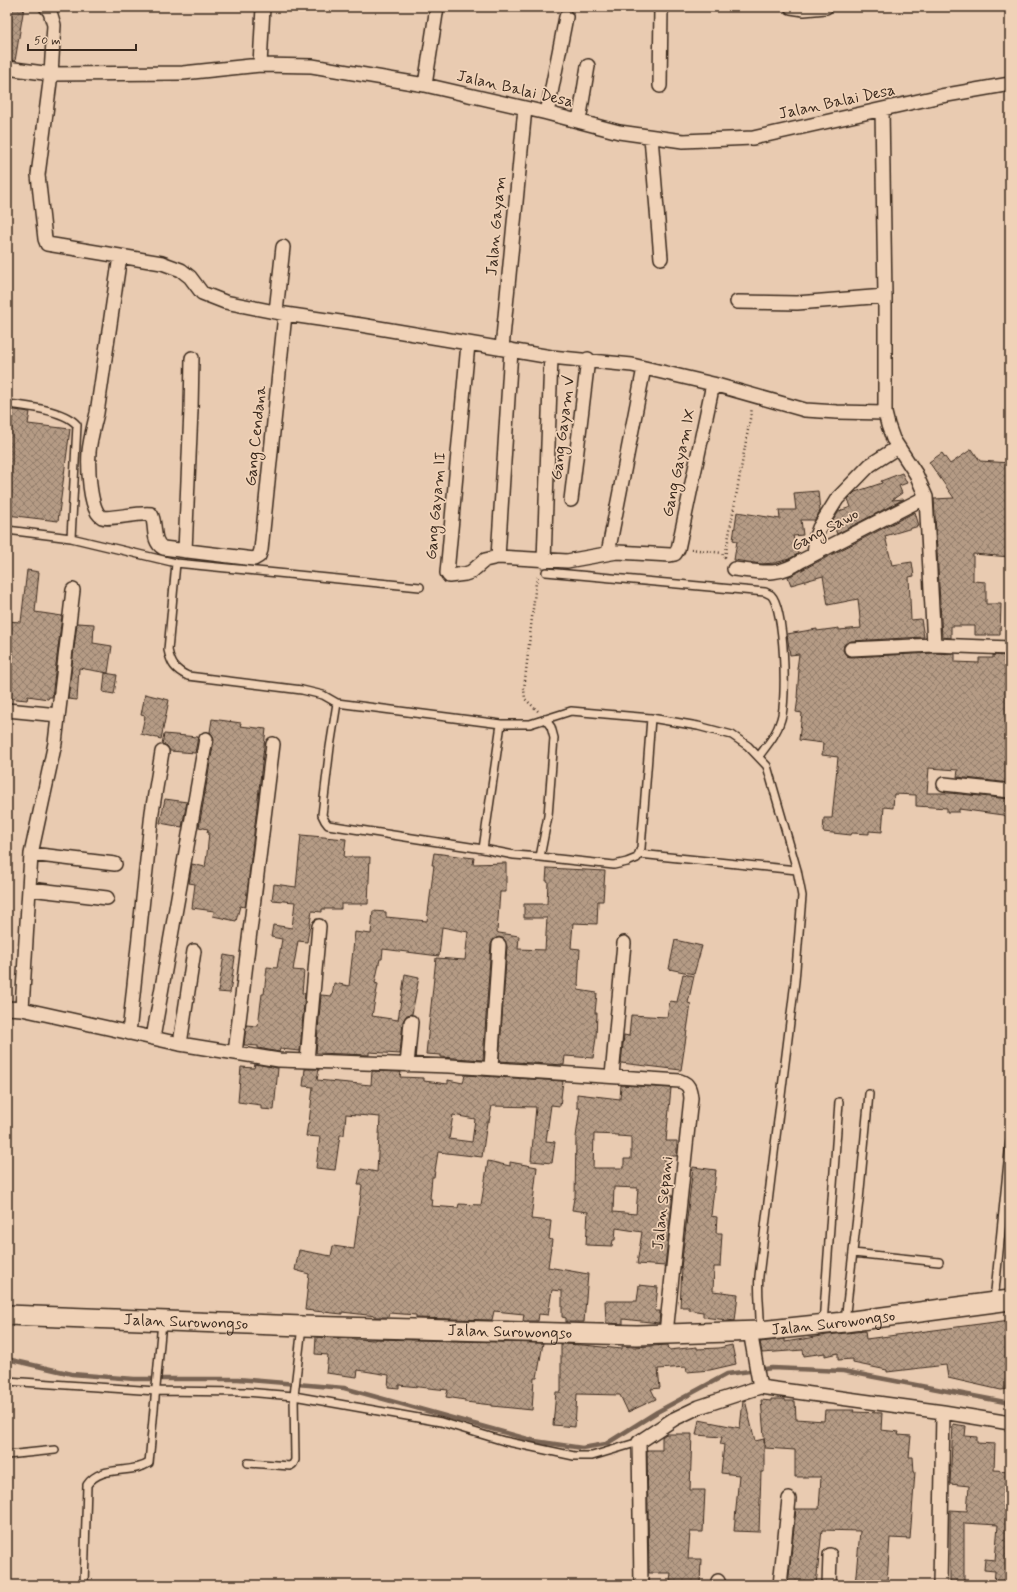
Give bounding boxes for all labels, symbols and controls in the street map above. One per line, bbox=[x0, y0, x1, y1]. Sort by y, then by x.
scale bar bbox=[28, 26, 136, 52]
text: 50 m bbox=[34, 33, 61, 49]
street label: Jalan Balai Desa bbox=[455, 65, 575, 113]
street label: Jalan Balai Desa bbox=[777, 79, 897, 125]
street label: Jalan Gayam bbox=[481, 175, 511, 277]
street label: Gang Gayam V bbox=[546, 374, 581, 482]
street label: Gang Cendana bbox=[240, 384, 273, 488]
street label: Gang Gayam IX bbox=[657, 407, 702, 519]
street label: Gang Gayam II bbox=[421, 451, 452, 561]
street label: Gang Sawo bbox=[788, 504, 863, 557]
street label: Jalan Sepani bbox=[648, 1155, 678, 1251]
street label: Jalan Surowongso bbox=[770, 1305, 896, 1340]
street label: Jalan Surowongso bbox=[123, 1309, 249, 1335]
street label: Jalan Surowongso bbox=[447, 1319, 572, 1344]

